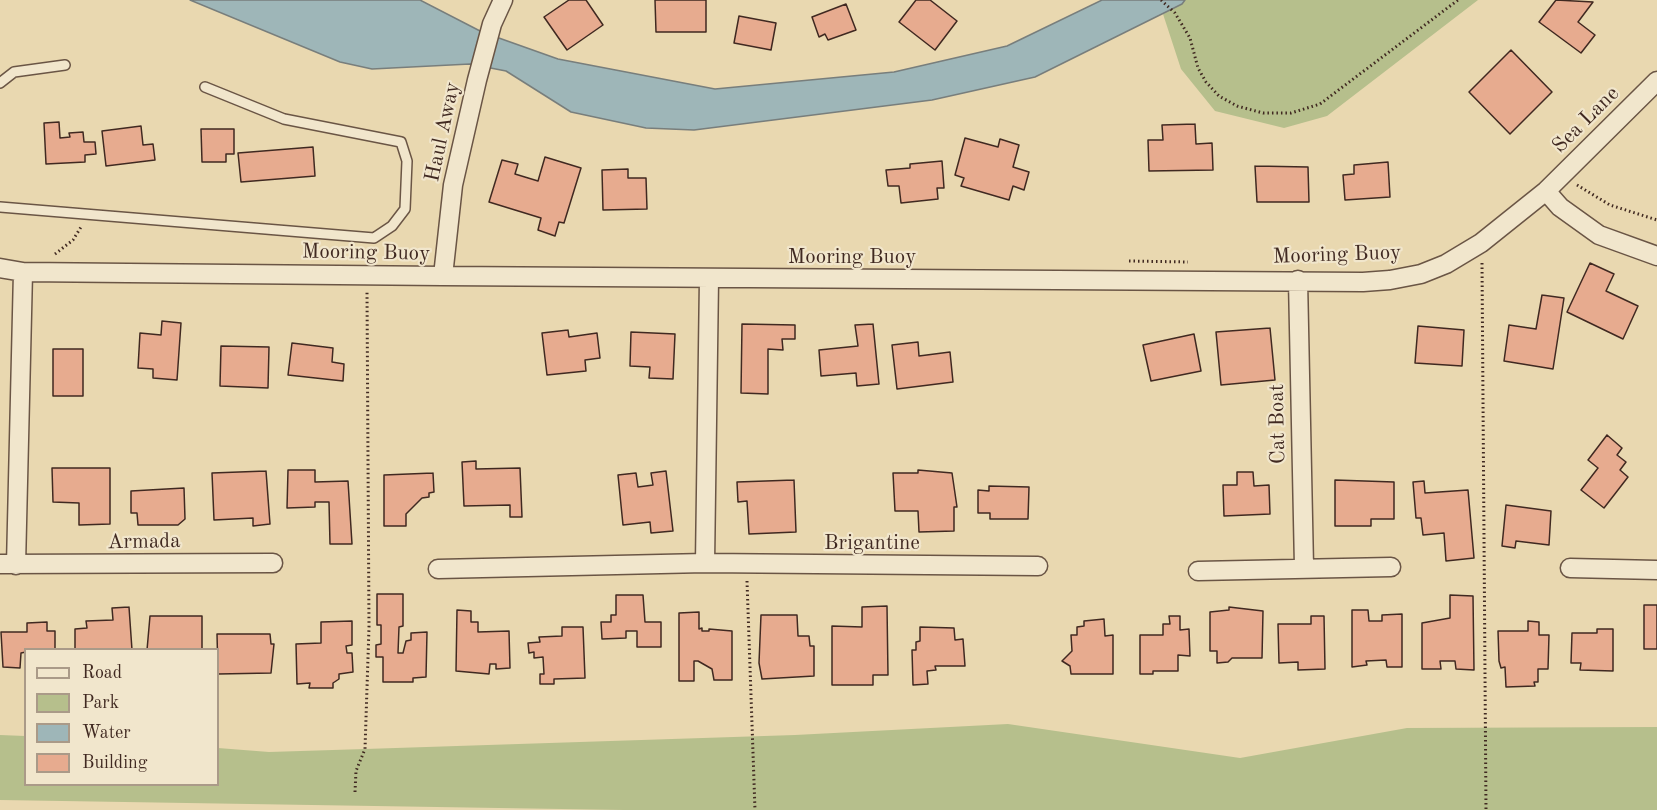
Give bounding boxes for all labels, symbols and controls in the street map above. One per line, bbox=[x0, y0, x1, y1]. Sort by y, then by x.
street label: Haul Away bbox=[420, 80, 466, 184]
street label: Sea Lane bbox=[1547, 81, 1625, 159]
street label: Mooring Buoy bbox=[302, 239, 430, 267]
street label: Mooring Buoy bbox=[1272, 240, 1402, 270]
street label: Mooring Buoy bbox=[788, 244, 916, 270]
street label: Cat Boat bbox=[1265, 384, 1291, 464]
street label: Armada bbox=[107, 529, 181, 555]
street label: Brigantine bbox=[824, 530, 920, 556]
legend bbox=[24, 648, 219, 786]
text: Road bbox=[82, 664, 122, 682]
text: Park bbox=[82, 694, 119, 712]
text: Water bbox=[82, 724, 131, 742]
text: Building bbox=[82, 754, 147, 772]

